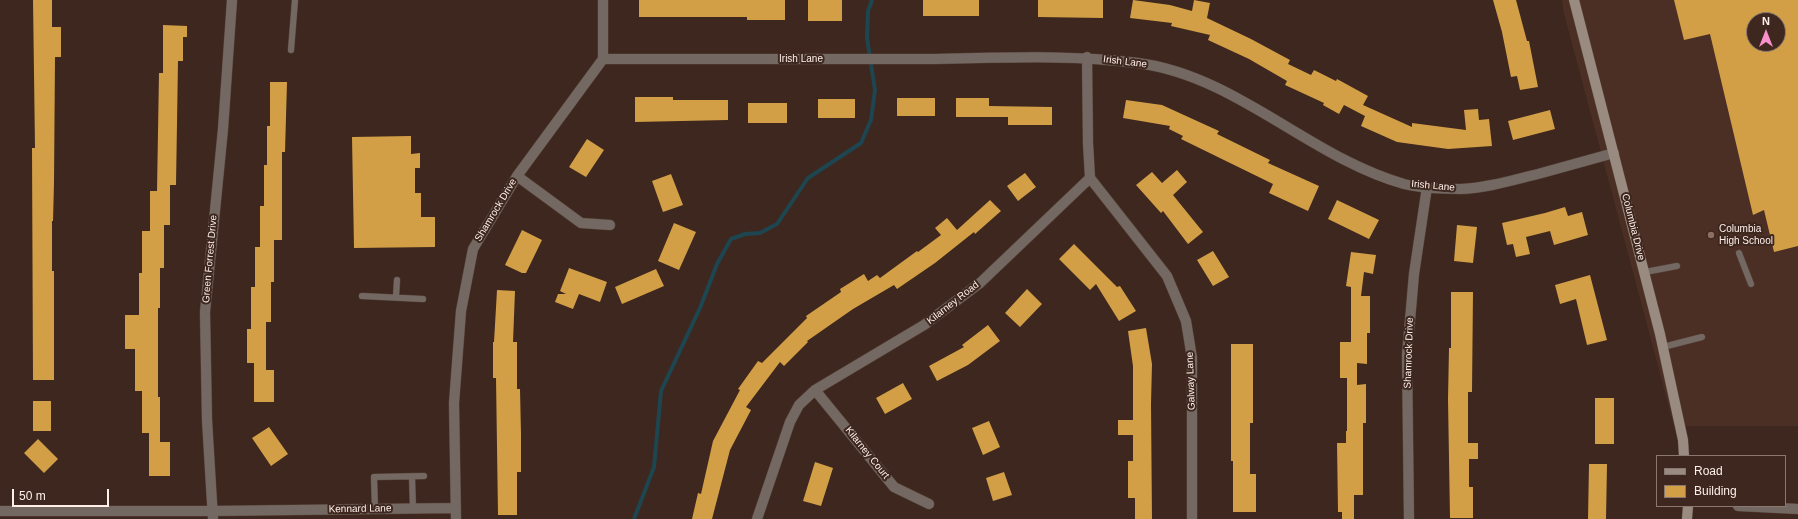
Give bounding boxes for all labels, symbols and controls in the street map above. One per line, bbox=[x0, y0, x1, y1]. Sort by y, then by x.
north arrow bbox=[1746, 12, 1786, 52]
text: N bbox=[1762, 15, 1770, 27]
street label: Irish Lane bbox=[779, 53, 823, 65]
street label: Irish Lane bbox=[1102, 53, 1148, 71]
street label: Shamrock Drive bbox=[473, 176, 519, 244]
street label: Irish Lane bbox=[1411, 178, 1455, 194]
street label: Columbia Drive bbox=[1619, 192, 1647, 262]
street label: Green Forrest Drive bbox=[200, 214, 220, 304]
place label: Columbia High School bbox=[1719, 223, 1773, 246]
marker: Columbia High School bbox=[1706, 230, 1716, 240]
street label: Kilarney Road bbox=[925, 279, 981, 327]
street label: Shamrock Drive bbox=[1402, 317, 1416, 389]
street label: Galway Lane bbox=[1184, 352, 1198, 410]
street label: Kilarney Court bbox=[842, 425, 892, 481]
legend bbox=[1656, 455, 1786, 507]
text: Road bbox=[1694, 464, 1723, 478]
scale bar bbox=[14, 481, 111, 507]
text: Building bbox=[1694, 484, 1737, 498]
text: 50 m bbox=[19, 489, 46, 503]
street label: Kennard Lane bbox=[328, 502, 392, 516]

